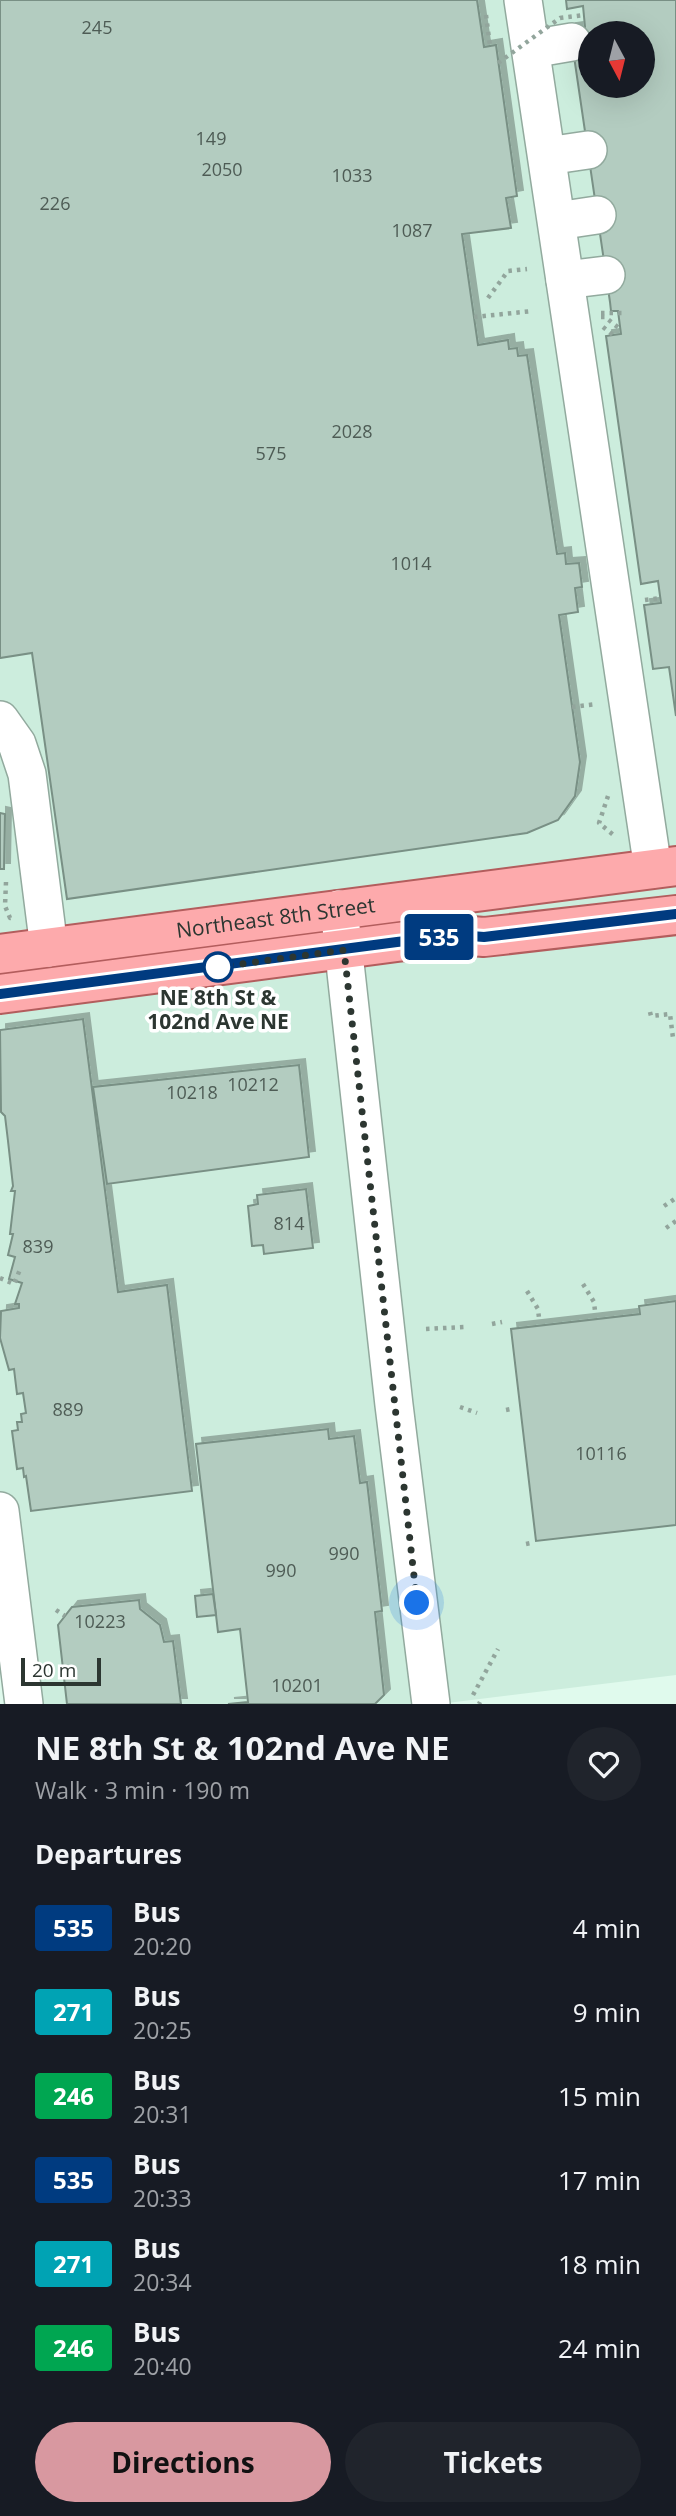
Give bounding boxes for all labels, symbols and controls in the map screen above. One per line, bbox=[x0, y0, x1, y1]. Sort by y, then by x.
house number: 245 bbox=[82, 15, 112, 39]
north arrow bbox=[578, 21, 654, 98]
map controls bbox=[578, 21, 655, 98]
house number: 149 bbox=[196, 126, 226, 150]
house number: 2050 bbox=[201, 157, 243, 181]
house number: 1033 bbox=[331, 163, 373, 187]
house number: 226 bbox=[40, 191, 70, 215]
house number: 1087 bbox=[391, 218, 433, 242]
house number: 2028 bbox=[331, 419, 373, 443]
house number: 575 bbox=[256, 441, 286, 465]
house number: 1014 bbox=[390, 551, 432, 575]
street label: Northeast 8th Street bbox=[174, 890, 377, 944]
line badge: 535 bbox=[399, 914, 479, 960]
text: 535 bbox=[418, 920, 460, 953]
marker: NE 8th St & 102nd Ave NE bbox=[203, 952, 233, 982]
place label: NE 8th St & 102nd Ave NE bbox=[147, 983, 289, 1035]
house number: 10212 bbox=[227, 1072, 279, 1096]
house number: 10218 bbox=[166, 1080, 218, 1104]
house number: 814 bbox=[274, 1211, 304, 1235]
house number: 839 bbox=[23, 1234, 53, 1258]
house number: 889 bbox=[53, 1397, 83, 1421]
house number: 10116 bbox=[575, 1441, 627, 1465]
house number: 990 bbox=[329, 1541, 359, 1565]
house number: 990 bbox=[266, 1558, 296, 1582]
your location bbox=[399, 1585, 434, 1620]
house number: 10223 bbox=[74, 1609, 126, 1633]
scale bar bbox=[21, 1655, 102, 1687]
text: 20 m bbox=[32, 1657, 76, 1683]
house number: 10201 bbox=[271, 1673, 323, 1697]
text: NE 8th St & 102nd Ave NE bbox=[35, 1725, 449, 1770]
button: heart bbox=[567, 1727, 641, 1801]
text: Walk · 3 min · 190 m bbox=[35, 1774, 250, 1806]
text: Departures bbox=[35, 1836, 182, 1872]
text: Bus bbox=[133, 1894, 180, 1930]
text: 4 min bbox=[573, 1910, 641, 1946]
text: 535 bbox=[53, 1911, 94, 1944]
text: 20:20 bbox=[133, 1930, 192, 1962]
text: Bus bbox=[133, 1978, 180, 2014]
text: 9 min bbox=[573, 1994, 641, 2030]
text: 271 bbox=[53, 1995, 94, 2028]
text: 20:25 bbox=[133, 2014, 192, 2046]
text: Bus bbox=[133, 2062, 180, 2098]
text: 15 min bbox=[558, 2078, 641, 2114]
text: 246 bbox=[53, 2079, 94, 2112]
text: 20:31 bbox=[133, 2098, 192, 2130]
text: Bus bbox=[133, 2146, 180, 2182]
text: 17 min bbox=[558, 2162, 641, 2198]
text: 535 bbox=[53, 2163, 94, 2196]
text: 20:33 bbox=[133, 2182, 192, 2214]
text: Bus bbox=[133, 2230, 180, 2266]
text: 18 min bbox=[558, 2246, 641, 2282]
text: 271 bbox=[53, 2247, 94, 2280]
text: 20:34 bbox=[133, 2266, 192, 2298]
text: Bus bbox=[133, 2314, 180, 2350]
text: 24 min bbox=[558, 2330, 641, 2366]
text: 246 bbox=[53, 2331, 94, 2364]
text: 20:40 bbox=[133, 2350, 192, 2382]
button: Directions bbox=[35, 2422, 331, 2502]
button: Tickets bbox=[345, 2422, 641, 2502]

